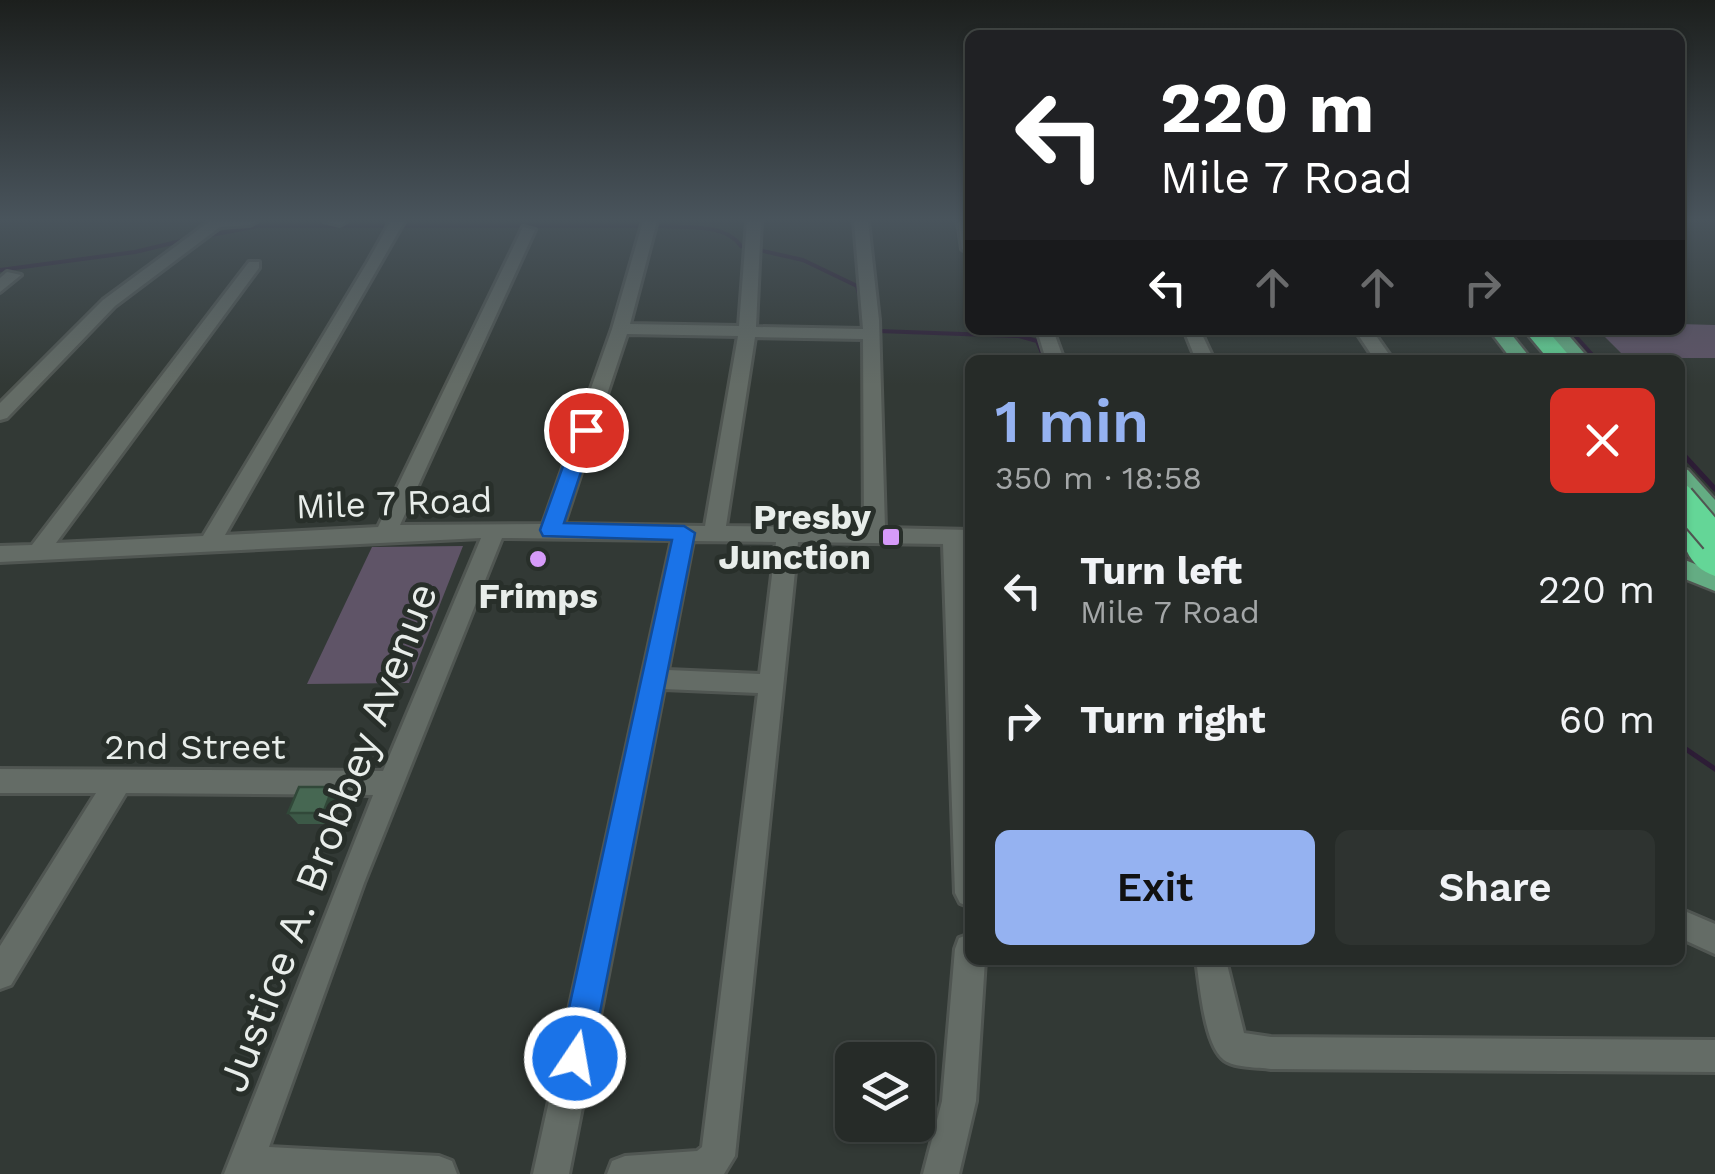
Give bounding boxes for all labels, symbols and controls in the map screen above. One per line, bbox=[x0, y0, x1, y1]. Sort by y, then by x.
text: 220 m bbox=[1160, 67, 1374, 149]
icon: left bbox=[995, 70, 1125, 200]
text: Mile 7 Road bbox=[1160, 151, 1413, 204]
icon: left bbox=[1140, 260, 1195, 315]
icon: ahead bbox=[1245, 260, 1300, 315]
icon: ahead bbox=[1350, 260, 1405, 315]
icon: right bbox=[1455, 260, 1510, 315]
text: 1 min bbox=[995, 386, 1149, 457]
pin bbox=[544, 388, 629, 473]
button: close bbox=[1550, 388, 1655, 493]
icon: arrive bbox=[559, 403, 614, 458]
text: 350 m · 18:58 bbox=[995, 459, 1202, 497]
street label: Mile 7 Road bbox=[295, 479, 493, 527]
place label: Presby Junction bbox=[718, 496, 871, 578]
marker: Presby Junction bbox=[880, 526, 902, 548]
marker: Frimps bbox=[527, 548, 549, 570]
text: Turn left bbox=[1080, 549, 1242, 593]
icon: left bbox=[995, 563, 1050, 618]
text: 220 m bbox=[1538, 568, 1655, 612]
place label: Frimps bbox=[478, 575, 598, 617]
street label: Justice A. Brobbey Avenue bbox=[208, 576, 447, 1099]
text: Mile 7 Road bbox=[1080, 593, 1260, 631]
icon: right bbox=[995, 693, 1050, 748]
text: Turn right bbox=[1080, 698, 1266, 742]
text: 60 m bbox=[1559, 698, 1655, 742]
street label: 2nd Street bbox=[104, 726, 286, 768]
button: Exit bbox=[995, 830, 1315, 945]
button: Share bbox=[1335, 830, 1655, 945]
position arrow bbox=[523, 1006, 627, 1110]
map controls bbox=[835, 1042, 935, 1142]
button: layers bbox=[835, 1042, 935, 1142]

